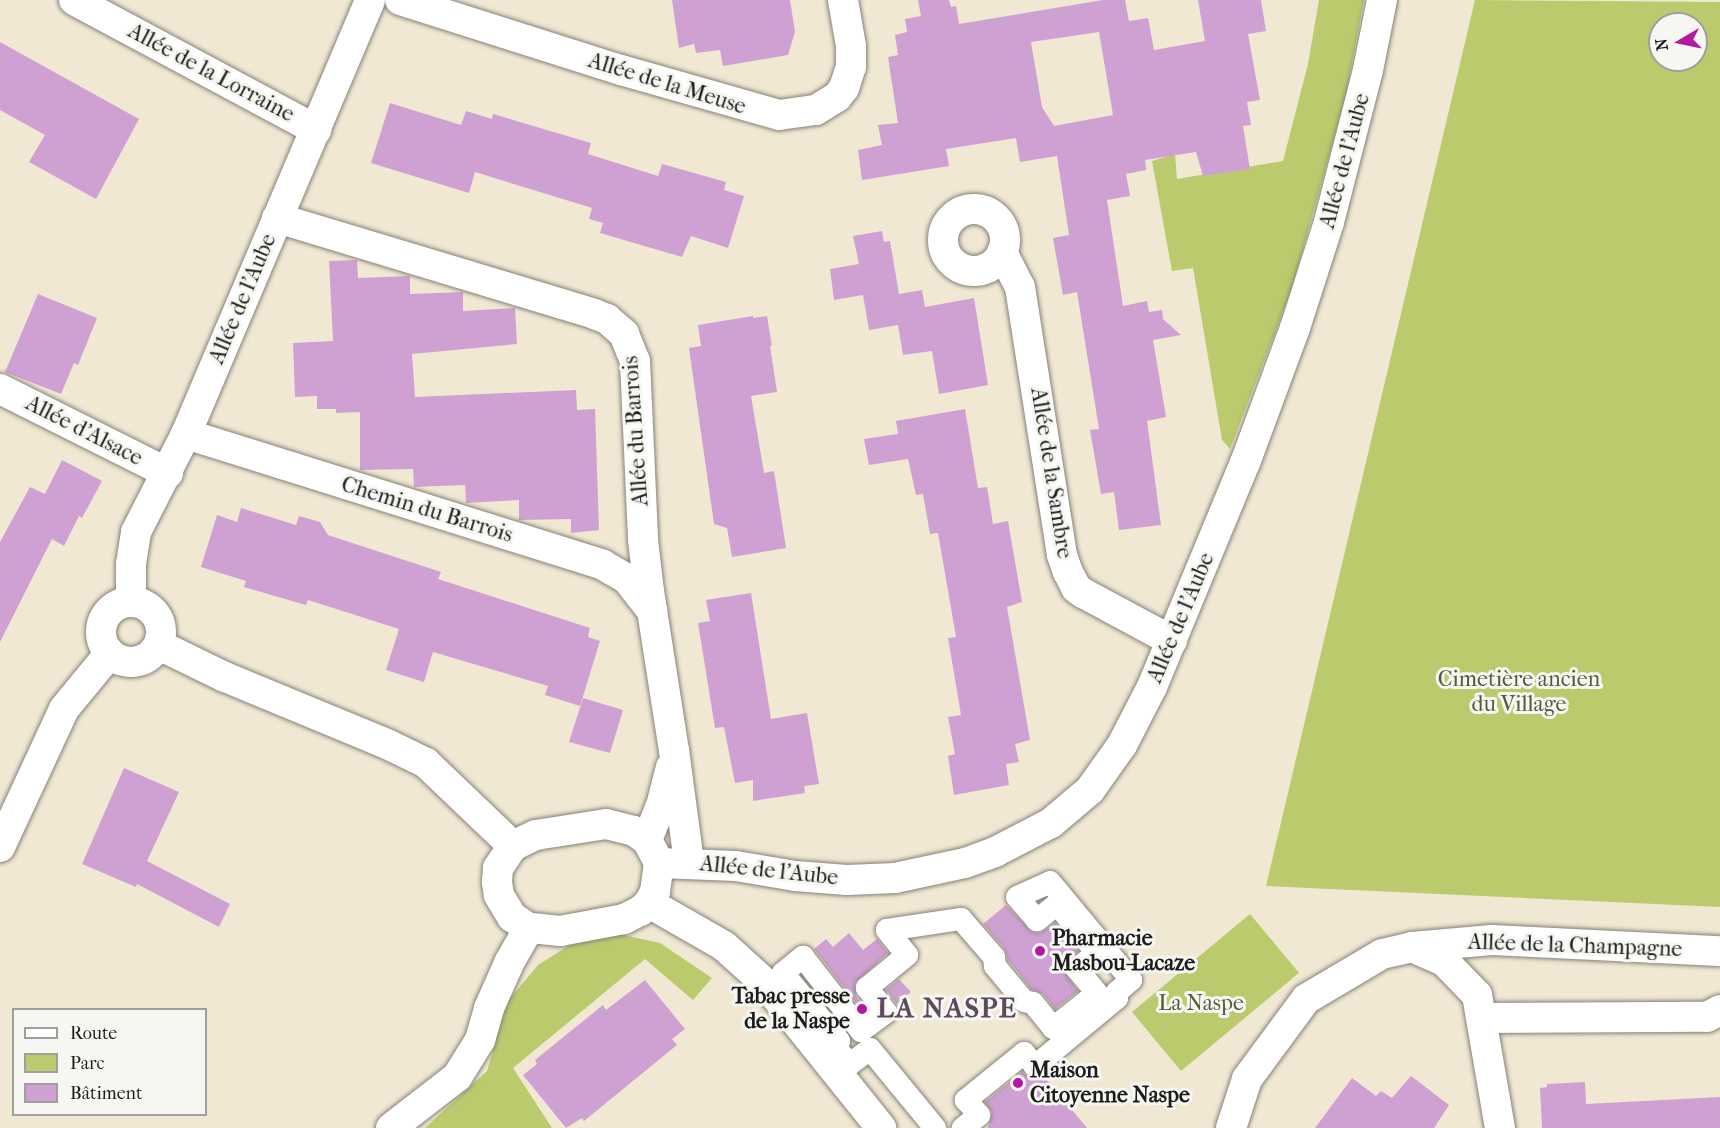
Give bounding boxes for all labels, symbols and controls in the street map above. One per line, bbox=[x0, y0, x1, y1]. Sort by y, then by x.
north arrow bbox=[1648, 12, 1708, 72]
street label: Allée de la Lorraine bbox=[123, 18, 299, 128]
text: N bbox=[1651, 37, 1672, 52]
street label: Allée de la Meuse bbox=[585, 47, 749, 121]
street label: Allée de l'Aube bbox=[1314, 90, 1376, 232]
street label: Allée de l'Aube bbox=[204, 230, 282, 368]
street label: Allée du Barrois bbox=[618, 355, 654, 507]
street label: Allée de la Sambre bbox=[1024, 386, 1078, 560]
street label: Allée d'Alsace bbox=[21, 390, 147, 472]
street label: Chemin du Barrois bbox=[338, 471, 516, 549]
street label: Allée de l'Aube bbox=[1142, 549, 1220, 687]
park label: Cimetière ancien du Village bbox=[1438, 666, 1600, 718]
street label: Allée de l'Aube bbox=[699, 851, 839, 891]
place label: Pharmacie Masbou-Lacaze bbox=[1052, 925, 1195, 976]
street label: Allée de la Champagne bbox=[1467, 929, 1683, 963]
marker: Pharmacie Masbou-Lacaze bbox=[1033, 944, 1047, 958]
place label: Tabac presse de la Naspe bbox=[732, 983, 850, 1034]
district label: LA NASPE bbox=[877, 991, 1017, 1025]
park label: La Naspe bbox=[1158, 991, 1244, 1017]
marker: Tabac presse de la Naspe bbox=[855, 1002, 869, 1016]
legend bbox=[12, 1008, 207, 1116]
text: Route bbox=[70, 1023, 117, 1044]
text: Parc bbox=[70, 1053, 105, 1074]
place label: Maison Citoyenne Naspe bbox=[1030, 1057, 1190, 1108]
marker: Maison Citoyenne Naspe bbox=[1011, 1076, 1025, 1090]
text: Bâtiment bbox=[70, 1083, 142, 1104]

